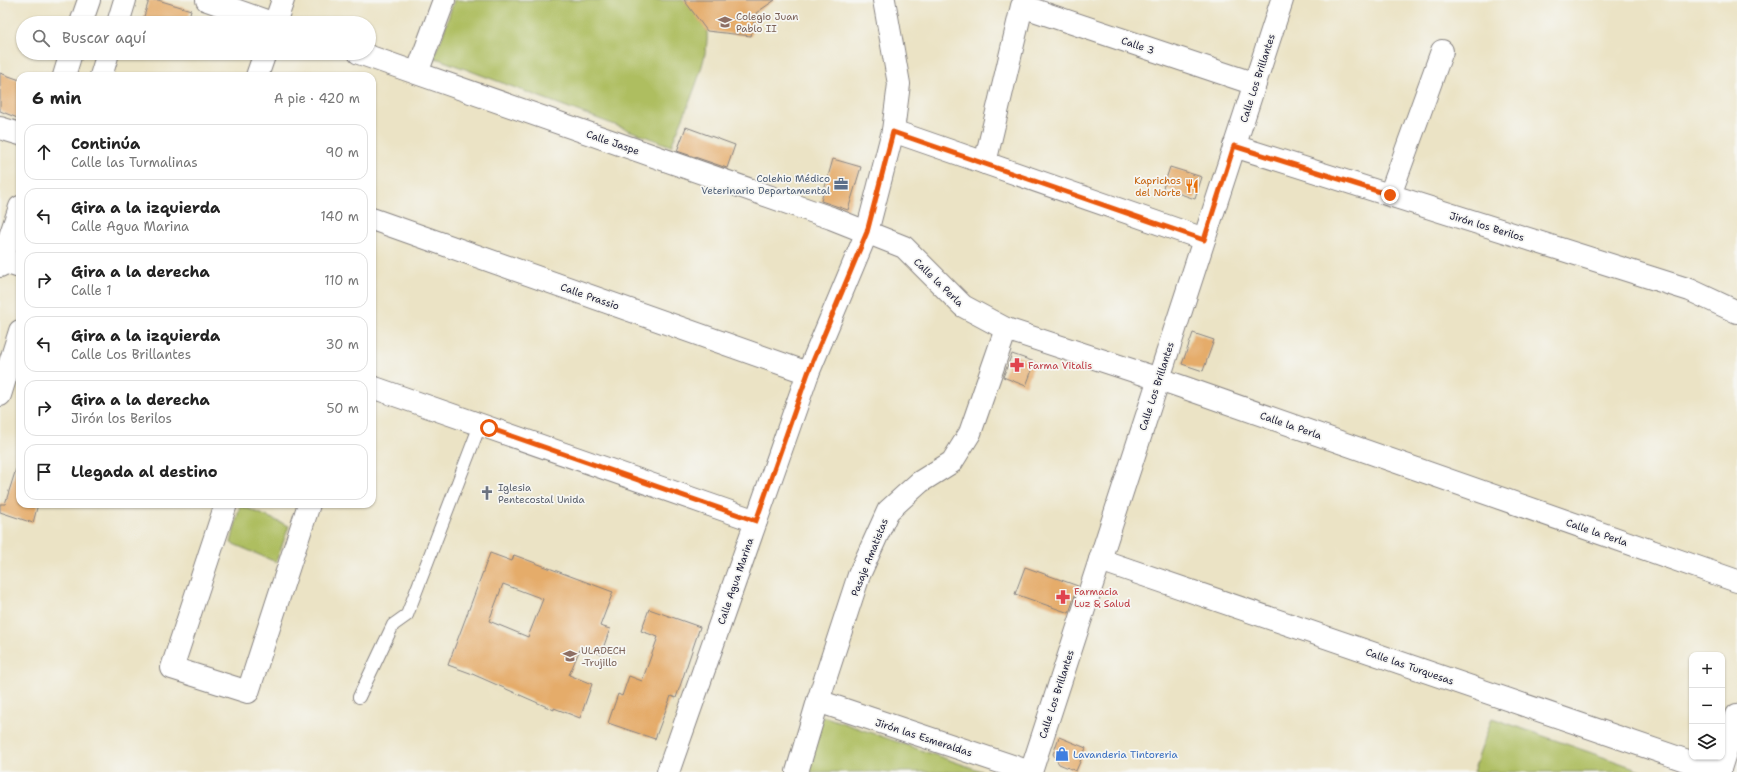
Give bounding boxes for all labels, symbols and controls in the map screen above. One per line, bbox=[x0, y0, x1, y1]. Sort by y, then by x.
place label: Colegio Juan Pablo II bbox=[736, 10, 799, 35]
school or university icon: Colegio Juan Pablo II bbox=[717, 14, 733, 30]
search box bbox=[16, 16, 376, 60]
icon: search bbox=[30, 27, 52, 49]
text: Buscar aquí bbox=[62, 28, 146, 48]
street label: Calle Los Brillantes bbox=[1237, 32, 1278, 124]
street label: Calle 3 bbox=[1120, 34, 1156, 57]
text: 6 min bbox=[32, 87, 82, 109]
text: A pie · 420 m bbox=[274, 90, 360, 107]
street label: Calle Jaspe bbox=[585, 127, 641, 158]
text: Continúa bbox=[71, 134, 140, 154]
icon: ahead bbox=[33, 141, 55, 163]
text: 90 m bbox=[325, 144, 359, 161]
text: Calle las Turmalinas bbox=[71, 154, 198, 171]
place label: Colehio Médico Veterinario Departamental bbox=[701, 172, 830, 197]
place label: Kaprichos del Norte bbox=[1134, 174, 1181, 199]
office icon: Colehio Médico Veterinario Departamental bbox=[833, 176, 849, 192]
restaurant icon: Kaprichos del Norte bbox=[1184, 178, 1200, 194]
route end bbox=[1381, 186, 1399, 204]
text: Gira a la izquierda bbox=[71, 198, 220, 218]
icon: left bbox=[33, 205, 55, 227]
text: 140 m bbox=[320, 208, 359, 225]
street label: Jirón los Berilos bbox=[1448, 209, 1526, 244]
text: Calle Agua Marina bbox=[71, 218, 189, 235]
street label: Calle la Perla bbox=[911, 255, 967, 310]
text: Gira a la derecha bbox=[71, 262, 210, 282]
icon: right bbox=[33, 269, 55, 291]
text: 110 m bbox=[324, 272, 359, 289]
street label: Calle Prassio bbox=[559, 280, 621, 313]
text: Calle 1 bbox=[71, 282, 112, 299]
text: Gira a la izquierda bbox=[71, 326, 220, 346]
icon: left bbox=[33, 333, 55, 355]
text: 30 m bbox=[325, 336, 359, 353]
street label: Calle Los Brillantes bbox=[1136, 340, 1177, 432]
text: Calle Los Brillantes bbox=[71, 346, 191, 363]
pharmacy icon: Farma Vitalis bbox=[1009, 357, 1025, 373]
place label: Farma Vitalis bbox=[1028, 359, 1092, 372]
text: Gira a la derecha bbox=[71, 390, 210, 410]
icon: right bbox=[33, 397, 55, 419]
text: 50 m bbox=[326, 400, 359, 417]
street label: Calle la Perla bbox=[1258, 409, 1324, 442]
text: Jirón los Berilos bbox=[71, 410, 172, 427]
route start bbox=[480, 419, 498, 437]
icon: arrive bbox=[33, 461, 55, 483]
text: Llegada al destino bbox=[71, 462, 218, 482]
place label: Iglesia Pentecostal Unida bbox=[498, 481, 586, 506]
church icon: Iglesia Pentecostal Unida bbox=[479, 485, 495, 501]
street label: Pasaje Amatistas bbox=[848, 516, 891, 598]
street label: Calle la Perla bbox=[1564, 516, 1630, 549]
street label: Calle Agua Marina bbox=[715, 535, 757, 626]
place label: Farmacia Luz & Salud bbox=[1074, 585, 1131, 610]
pharmacy icon: Farmacia Luz & Salud bbox=[1055, 589, 1071, 605]
place label: ULADECH -Trujillo bbox=[581, 644, 626, 669]
street label: Calle las Turquesas bbox=[1364, 645, 1456, 688]
school or university icon: ULADECH -Trujillo bbox=[562, 648, 578, 664]
street label: Calle Los Brillantes bbox=[1036, 648, 1077, 740]
map controls bbox=[1689, 652, 1725, 760]
button: + bbox=[1689, 652, 1725, 688]
button: − bbox=[1689, 688, 1725, 724]
street label: Jirón las Esmeraldas bbox=[874, 716, 974, 759]
button: layers bbox=[1689, 724, 1725, 760]
shop icon: Lavanderia Tintoreria bbox=[1054, 746, 1070, 762]
place label: Lavanderia Tintoreria bbox=[1073, 748, 1178, 761]

